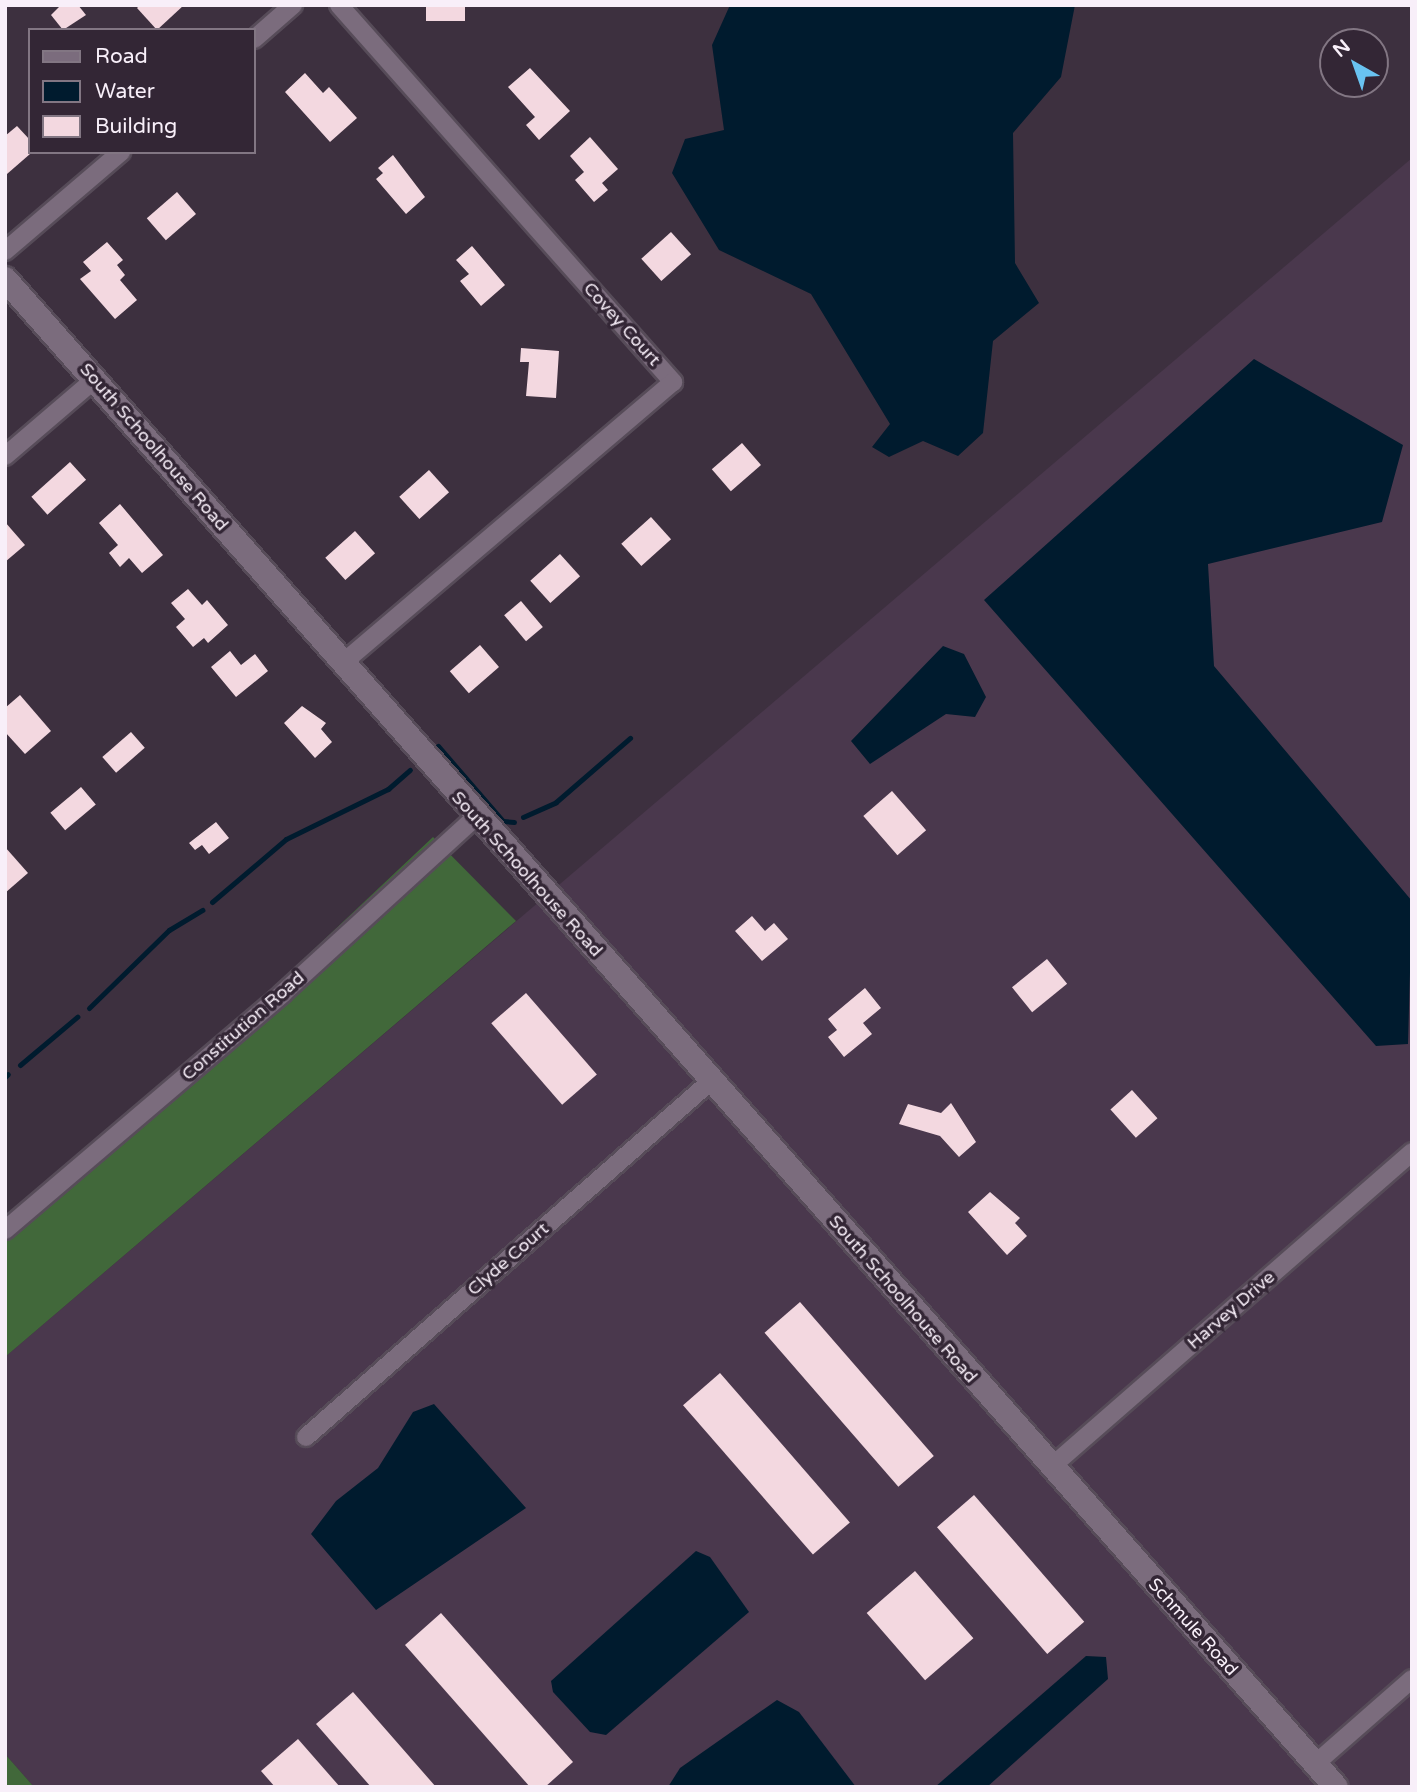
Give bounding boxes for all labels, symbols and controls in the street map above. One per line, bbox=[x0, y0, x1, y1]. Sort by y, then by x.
legend bbox=[28, 28, 256, 154]
north arrow bbox=[1319, 28, 1389, 98]
text: N bbox=[1329, 35, 1355, 62]
text: Road bbox=[95, 44, 148, 69]
text: Water bbox=[95, 79, 155, 104]
text: Building bbox=[95, 114, 177, 139]
street label: Covey Court bbox=[579, 278, 665, 370]
street label: South Schoolhouse Road bbox=[75, 359, 233, 535]
street label: South Schoolhouse Road bbox=[447, 787, 607, 961]
street label: Constitution Road bbox=[177, 967, 309, 1085]
street label: South Schoolhouse Road bbox=[824, 1211, 982, 1387]
street label: Clyde Court bbox=[463, 1218, 553, 1300]
street label: Harvey Drive bbox=[1183, 1266, 1279, 1354]
street label: Schmule Road bbox=[1144, 1574, 1242, 1680]

